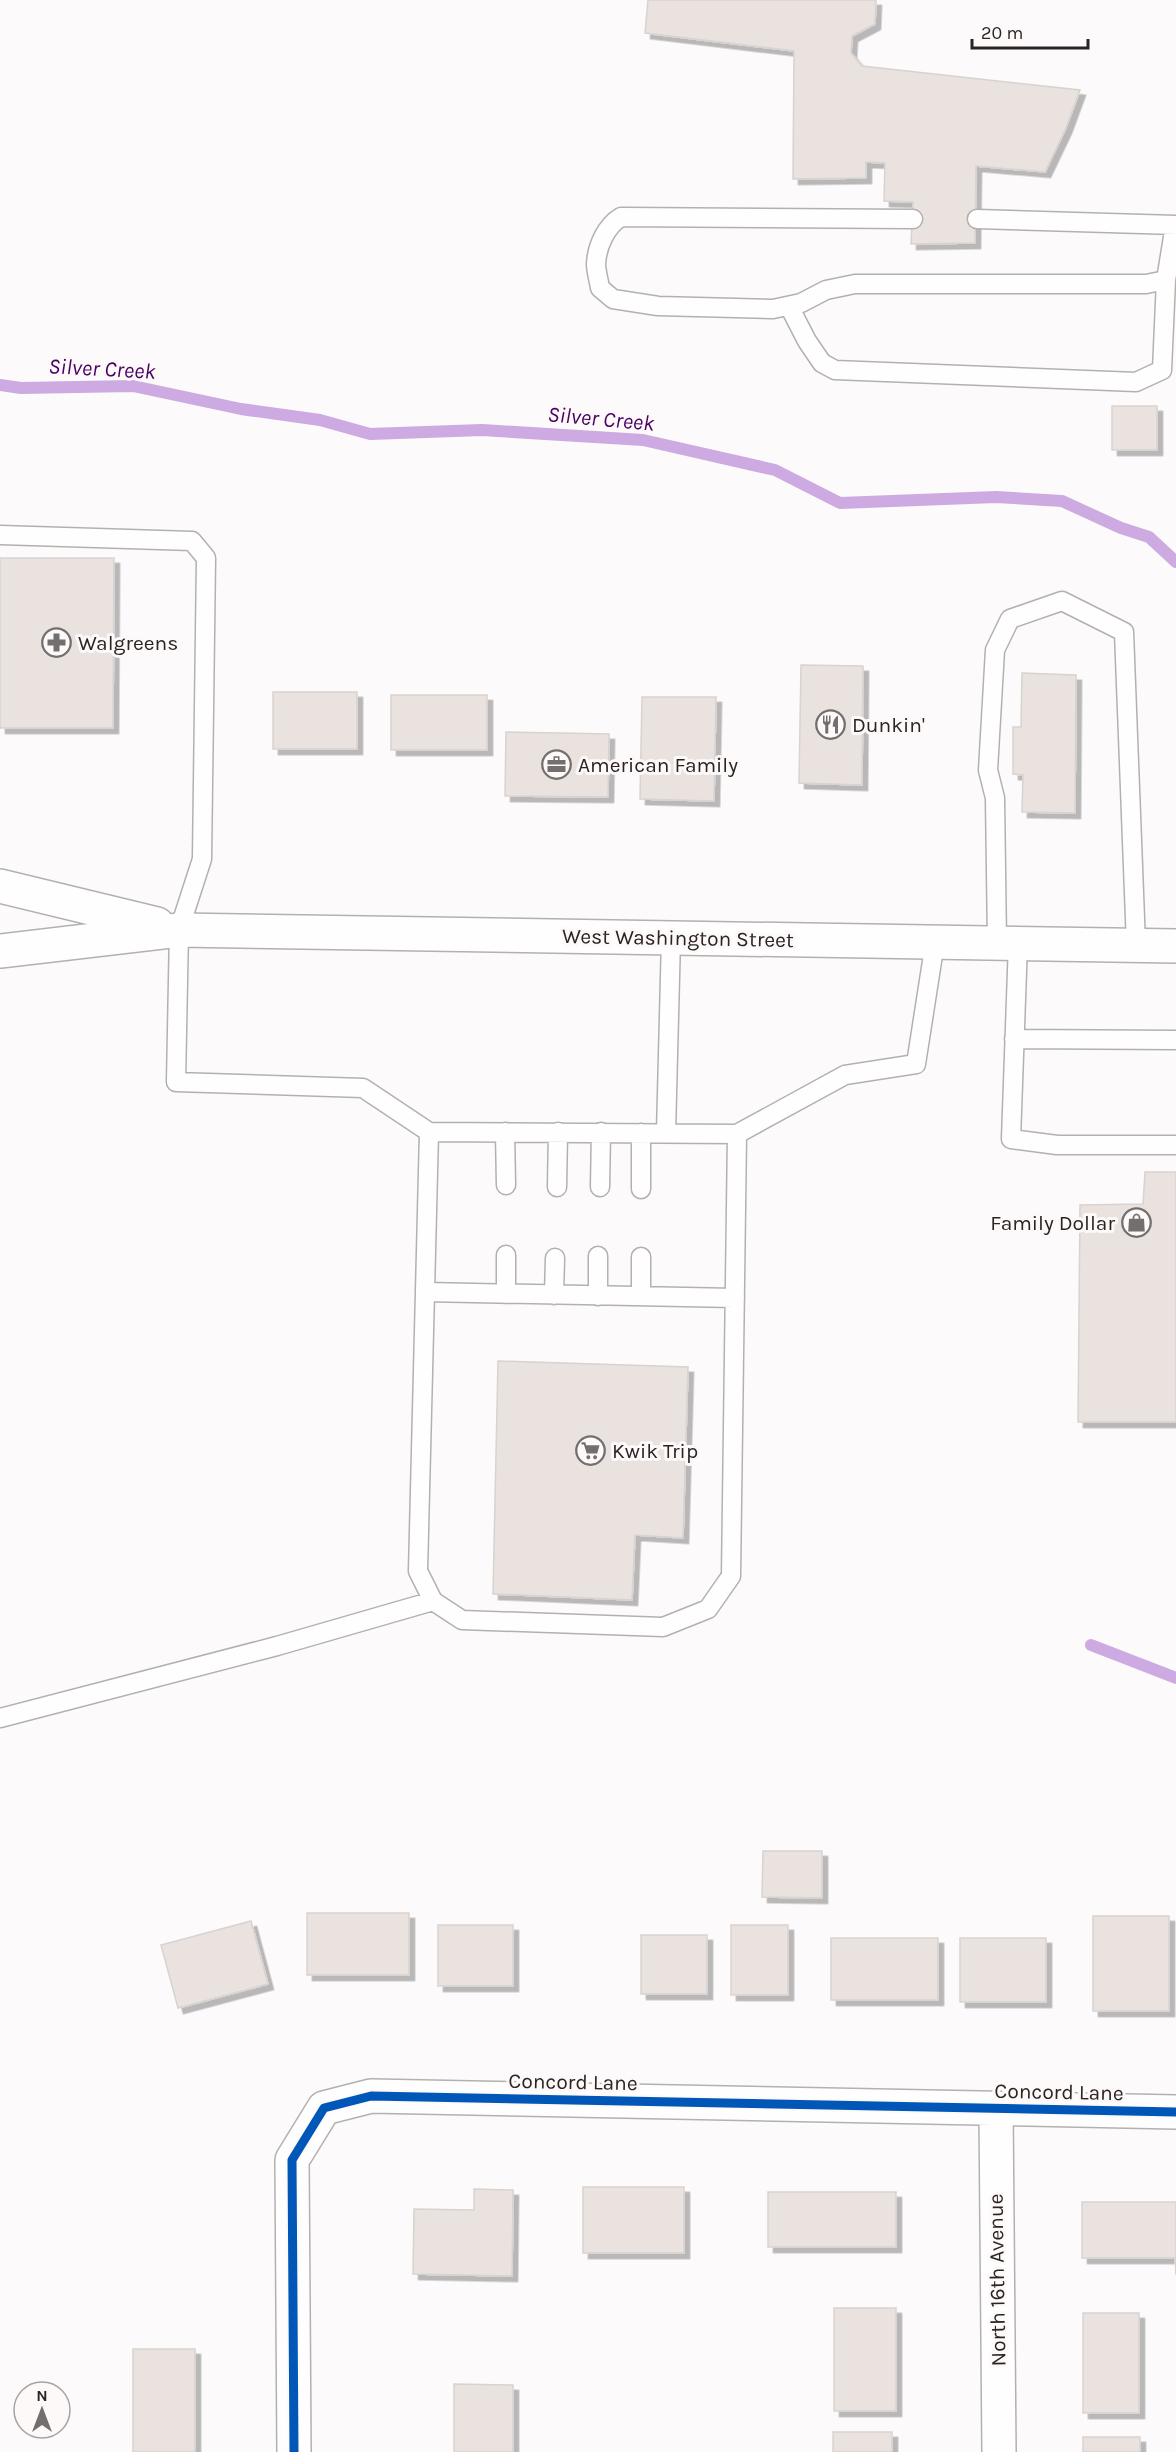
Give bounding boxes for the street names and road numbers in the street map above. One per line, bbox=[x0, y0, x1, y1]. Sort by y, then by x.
street label: West Washington Street bbox=[562, 924, 794, 952]
street label: Concord Lane bbox=[508, 2069, 638, 2095]
street label: Concord Lane bbox=[994, 2079, 1124, 2105]
street label: North 16th Avenue bbox=[983, 2193, 1011, 2367]

